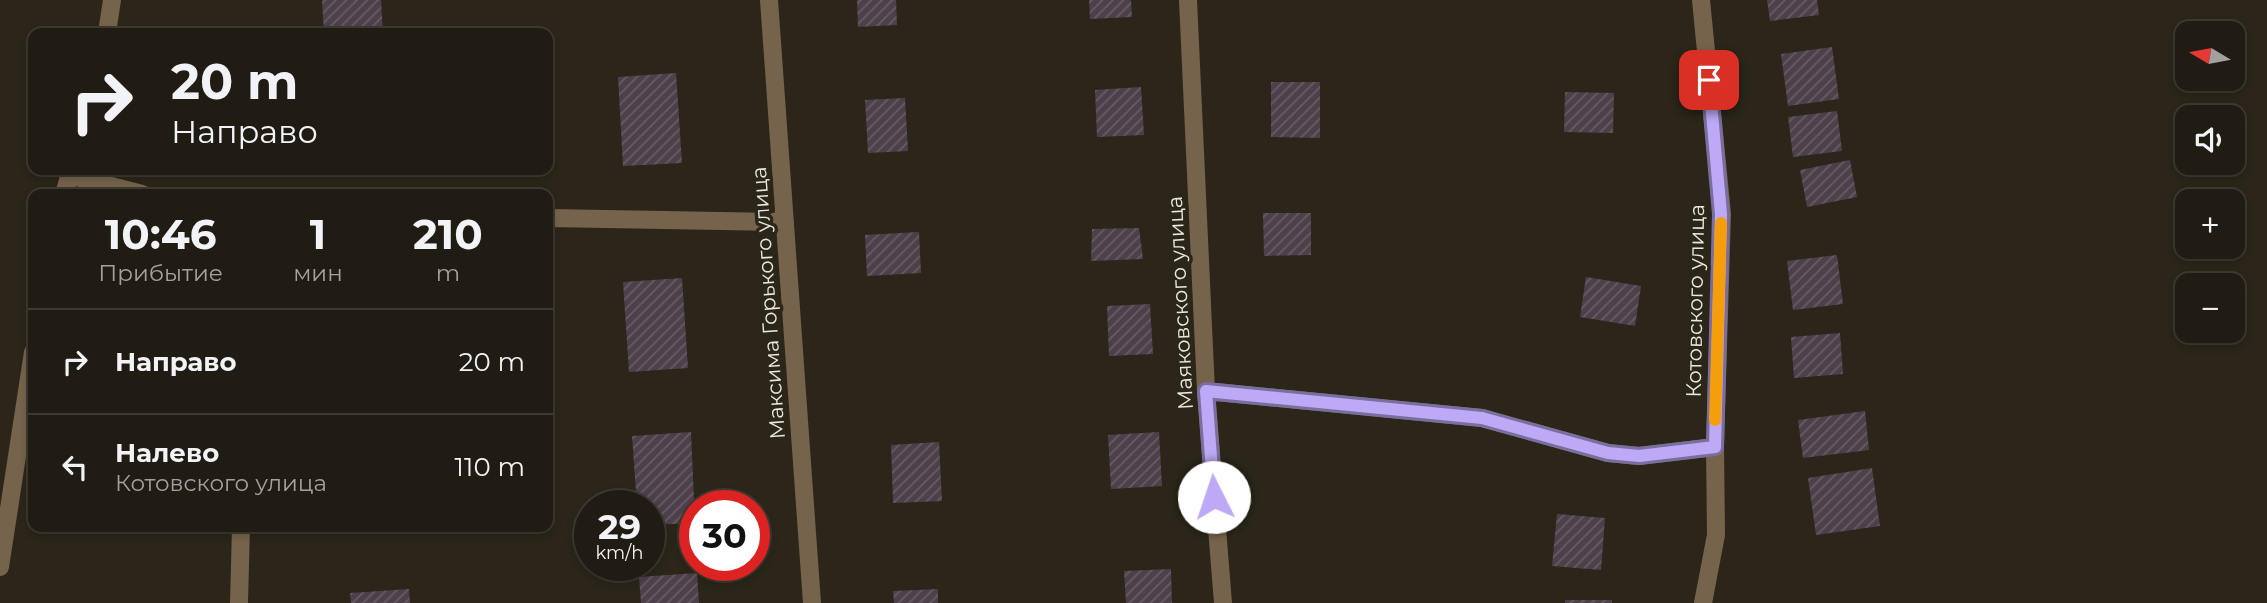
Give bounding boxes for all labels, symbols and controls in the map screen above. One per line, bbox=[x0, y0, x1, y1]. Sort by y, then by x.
north arrow bbox=[2175, 21, 2245, 91]
map controls bbox=[2175, 21, 2245, 343]
pin bbox=[1679, 50, 1739, 110]
text: 20 m bbox=[171, 52, 298, 111]
icon: right bbox=[56, 56, 147, 147]
icon: arrive bbox=[1690, 61, 1728, 99]
button: sound bbox=[2175, 105, 2245, 175]
text: Направо bbox=[171, 112, 318, 151]
street label: Максима Горького улица bbox=[746, 166, 790, 440]
button: + bbox=[2175, 189, 2245, 259]
street label: Маяковского улица bbox=[1162, 195, 1198, 411]
street label: Котовского улица bbox=[1681, 204, 1709, 398]
text: 10:46 bbox=[105, 208, 216, 260]
text: 1 bbox=[310, 208, 326, 260]
text: 210 bbox=[413, 208, 483, 260]
text: Прибытие bbox=[98, 259, 223, 287]
text: мин bbox=[293, 259, 343, 287]
text: m bbox=[436, 259, 460, 287]
button: − bbox=[2175, 273, 2245, 343]
icon: right bbox=[56, 343, 94, 381]
text: Направо bbox=[115, 346, 236, 378]
text: 20 m bbox=[459, 346, 525, 378]
text: Налево bbox=[115, 437, 219, 469]
icon: left bbox=[56, 448, 94, 486]
text: 110 m bbox=[455, 451, 525, 483]
position arrow bbox=[1177, 460, 1251, 534]
text: Котовского улица bbox=[115, 469, 327, 497]
speed limit sign: 30 bbox=[679, 490, 770, 581]
text: 29 bbox=[598, 505, 641, 548]
text: km/h bbox=[595, 542, 644, 564]

